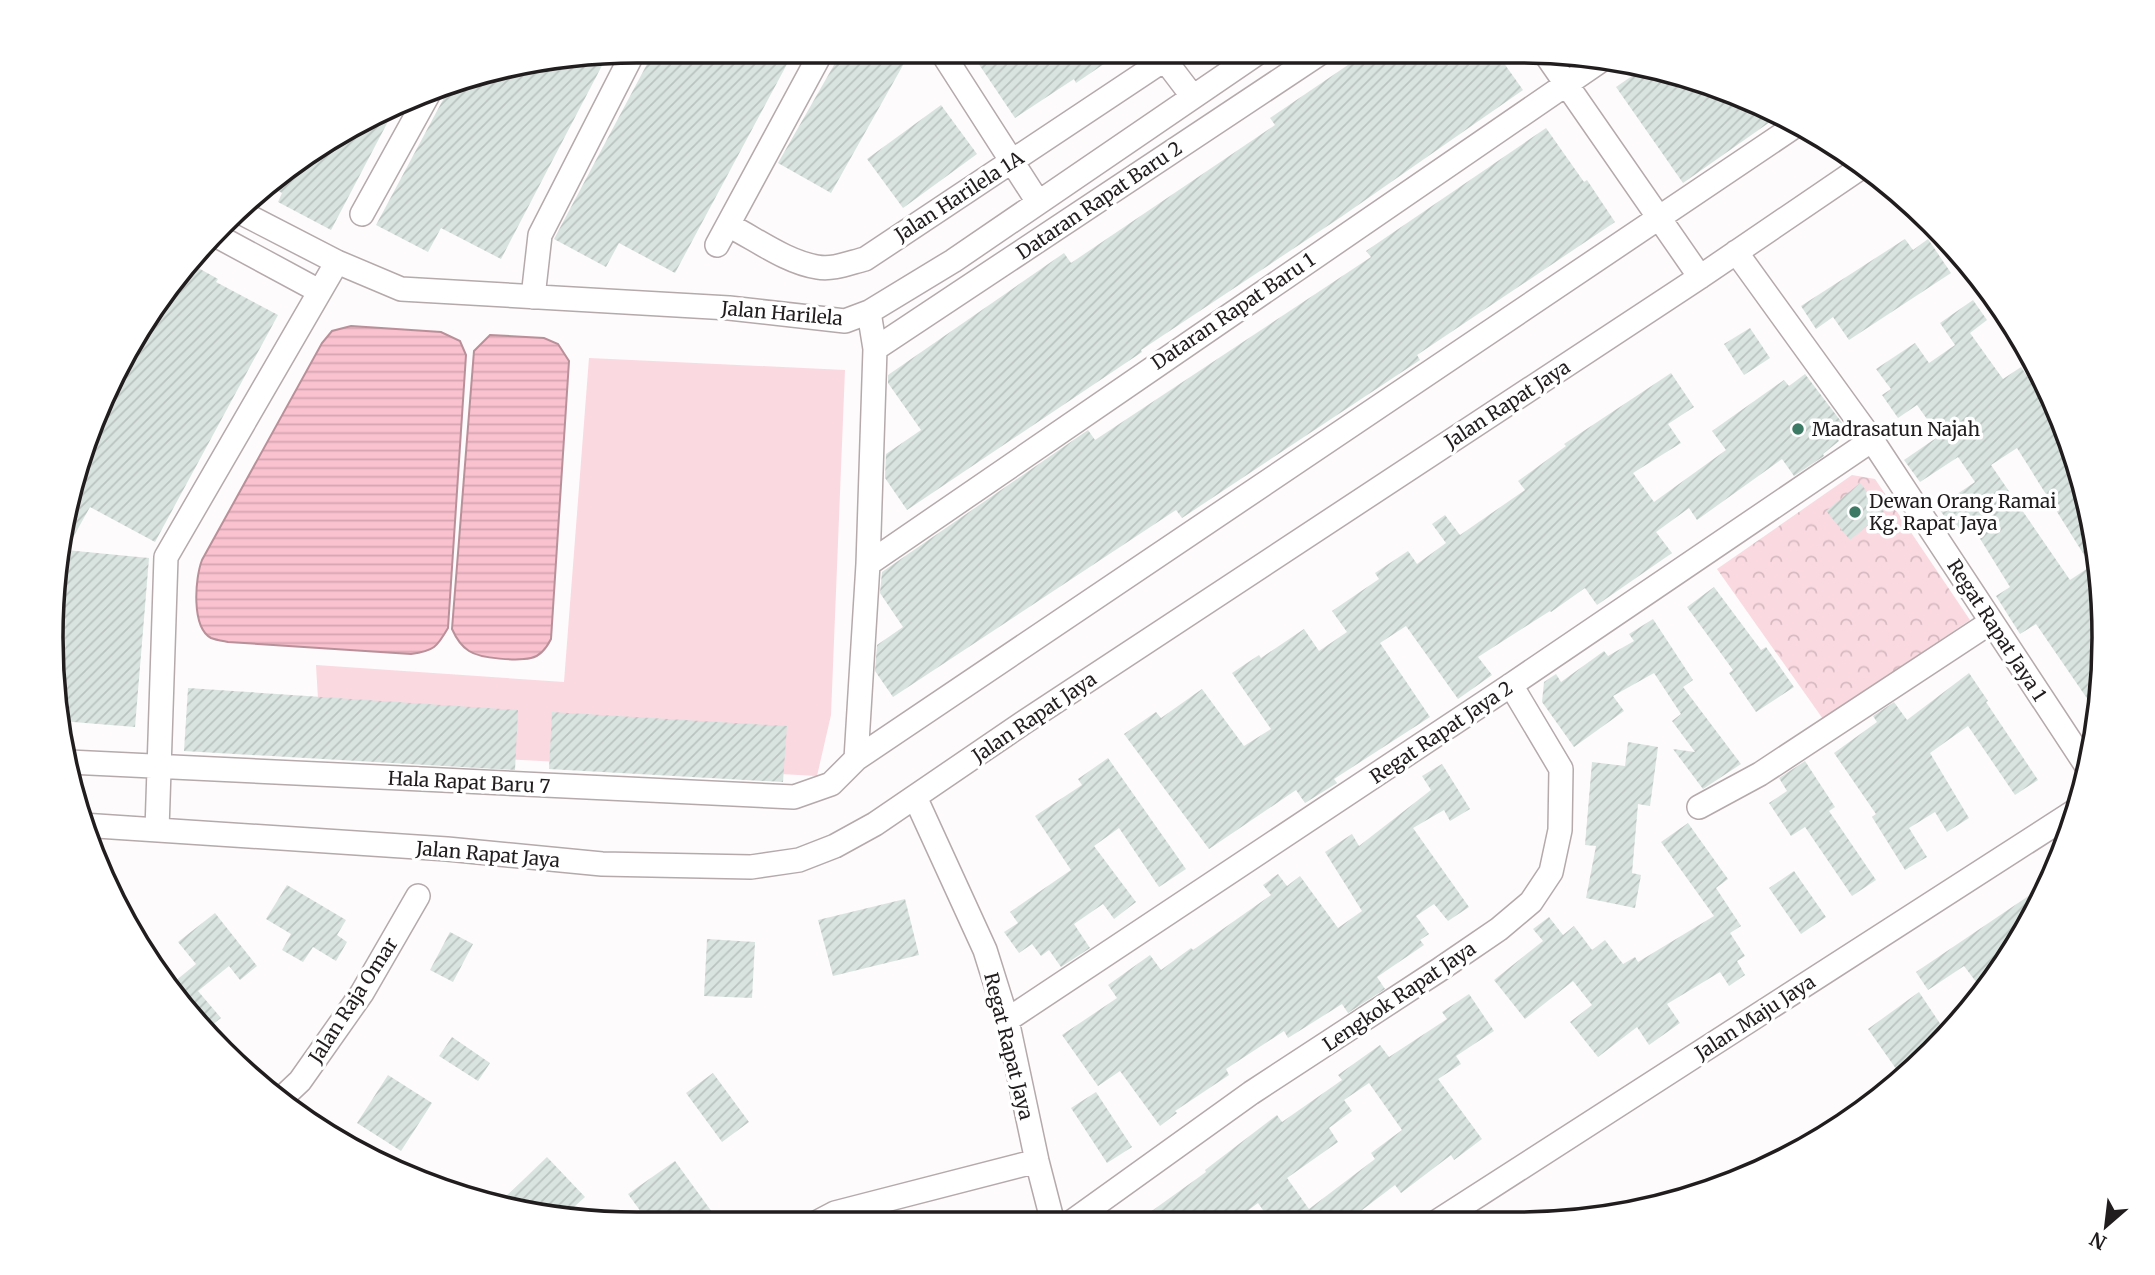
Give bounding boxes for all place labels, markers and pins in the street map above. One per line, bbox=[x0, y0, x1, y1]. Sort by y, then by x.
place label: Madrasatun Najah bbox=[1812, 417, 1980, 441]
marker: Madrasatun Najah bbox=[1790, 421, 1806, 437]
place label: Dewan Orang Ramai Kg. Rapat Jaya bbox=[1869, 489, 2056, 535]
marker: Dewan Orang Ramai Kg. Rapat Jaya bbox=[1847, 504, 1863, 520]

